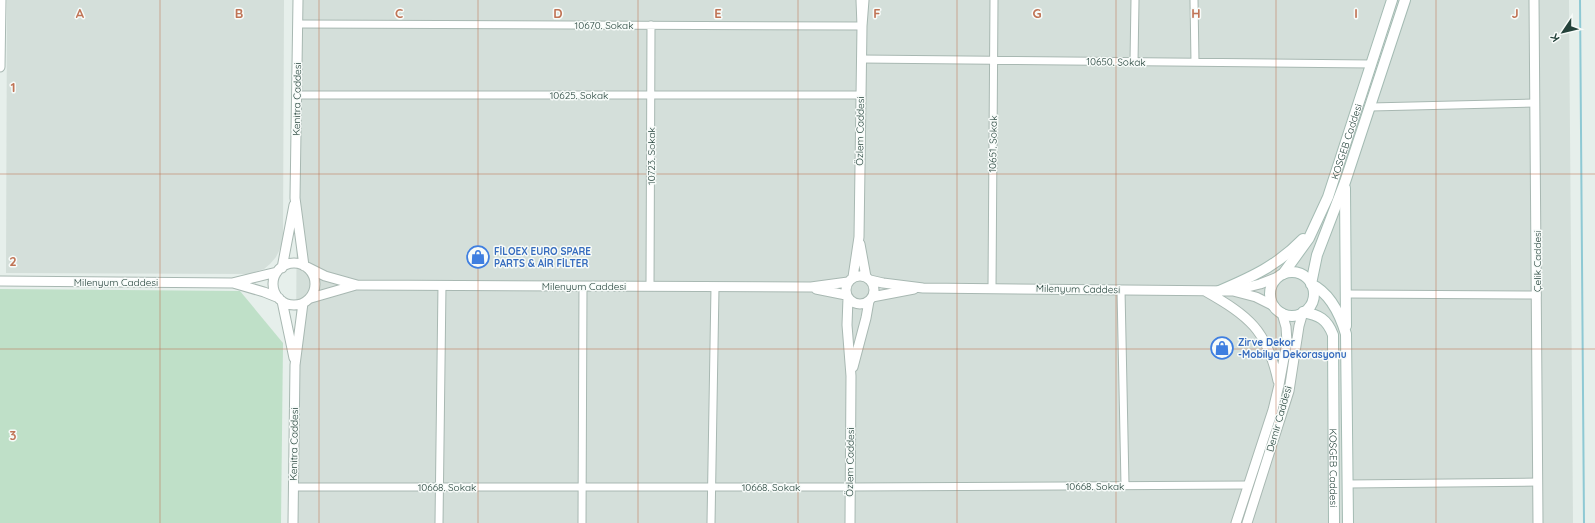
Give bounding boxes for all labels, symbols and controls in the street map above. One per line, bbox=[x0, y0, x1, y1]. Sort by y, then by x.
text: A bbox=[76, 5, 85, 21]
text: B bbox=[235, 5, 243, 21]
text: C bbox=[395, 5, 403, 21]
text: D bbox=[553, 5, 563, 21]
text: E bbox=[714, 5, 722, 21]
text: F bbox=[873, 5, 881, 21]
text: G bbox=[1032, 5, 1042, 21]
text: H bbox=[1191, 5, 1201, 21]
text: I bbox=[1354, 5, 1358, 21]
text: J bbox=[1511, 5, 1519, 21]
north arrow bbox=[1543, 12, 1583, 52]
street label: 10670. Sokak bbox=[574, 19, 634, 32]
text: K bbox=[1547, 31, 1563, 45]
street label: 10650. Sokak bbox=[1086, 55, 1146, 69]
street label: Kenitra Caddesi bbox=[290, 62, 304, 136]
text: 1 bbox=[10, 79, 16, 95]
street label: 10625. Sokak bbox=[550, 89, 608, 102]
street label: Özlem Caddesi bbox=[853, 96, 867, 166]
street label: KOSGEB Caddesi bbox=[1328, 102, 1364, 181]
street label: 10651. Sokak bbox=[986, 115, 1000, 173]
street label: 10723. Sokak bbox=[645, 127, 658, 185]
street label: Çelik Caddesi bbox=[1531, 230, 1544, 292]
shop icon: FİLOEX EURO SPARE PARTS & AİR FİLTER bbox=[465, 244, 491, 270]
place label: FİLOEX EURO SPARE PARTS & AİR FİLTER bbox=[494, 245, 591, 270]
text: 2 bbox=[9, 253, 17, 269]
street label: Milenyum Caddesi bbox=[74, 276, 158, 289]
street label: Milenyum Caddesi bbox=[542, 280, 626, 293]
street label: Milenyum Caddesi bbox=[1036, 282, 1120, 296]
shop icon: Zirve Dekor -Mobilya Dekorasyonu bbox=[1209, 335, 1235, 361]
place label: Zirve Dekor -Mobilya Dekorasyonu bbox=[1238, 336, 1347, 361]
street label: Demir Caddesi bbox=[1263, 385, 1295, 453]
street label: Kenitra Caddesi bbox=[287, 407, 301, 481]
text: 3 bbox=[10, 427, 17, 443]
street label: Özlem Caddesi bbox=[843, 427, 857, 497]
street label: KOSGEB Caddesi bbox=[1327, 428, 1340, 507]
street label: 10668. Sokak bbox=[1066, 480, 1124, 493]
street label: 10668. Sokak bbox=[418, 481, 476, 494]
street label: 10668. Sokak bbox=[742, 481, 800, 494]

